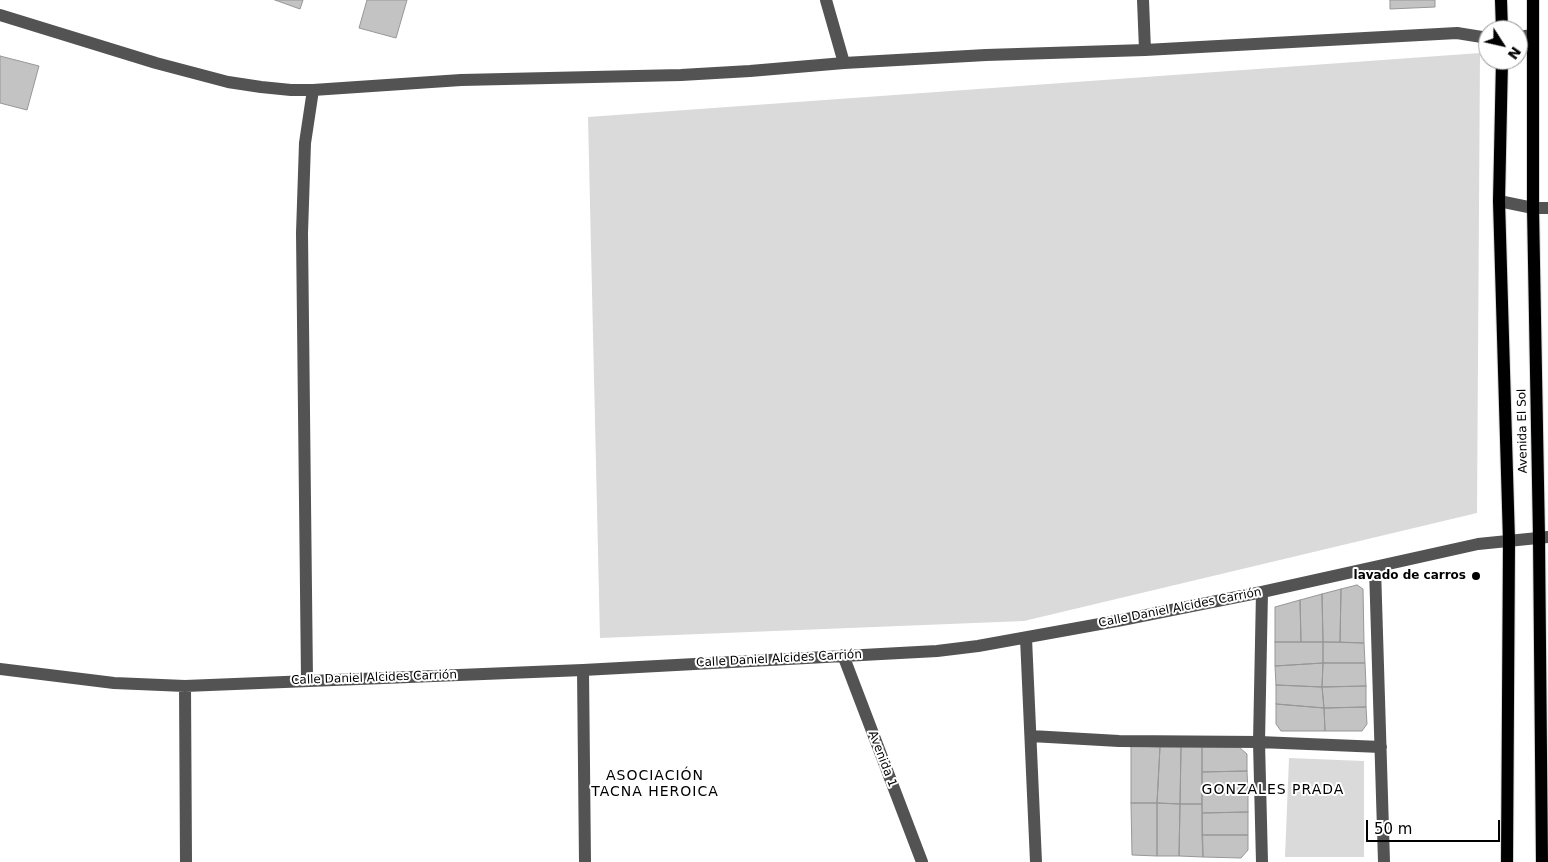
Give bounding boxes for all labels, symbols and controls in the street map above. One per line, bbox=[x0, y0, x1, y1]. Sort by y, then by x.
north arrow bbox=[1478, 20, 1528, 70]
text: N bbox=[1505, 44, 1524, 62]
street label: Avenida El Sol bbox=[1515, 389, 1531, 473]
place label: lavado de carros bbox=[1354, 569, 1466, 583]
marker: lavado de carros bbox=[1470, 570, 1482, 582]
street label: Calle Daniel Alcides Carrión bbox=[1097, 585, 1263, 631]
street label: Calle Daniel Alcides Carrión bbox=[696, 647, 862, 671]
street label: Calle Daniel Alcides Carrión bbox=[291, 668, 457, 688]
street label: Avenida 1 bbox=[865, 729, 899, 789]
district label: ASOCIACIÓN TACNA HEROICA bbox=[590, 768, 720, 800]
district label: GONZALES PRADA bbox=[1200, 782, 1346, 798]
scale bar bbox=[1368, 810, 1502, 842]
text: 50 m bbox=[1374, 820, 1412, 838]

